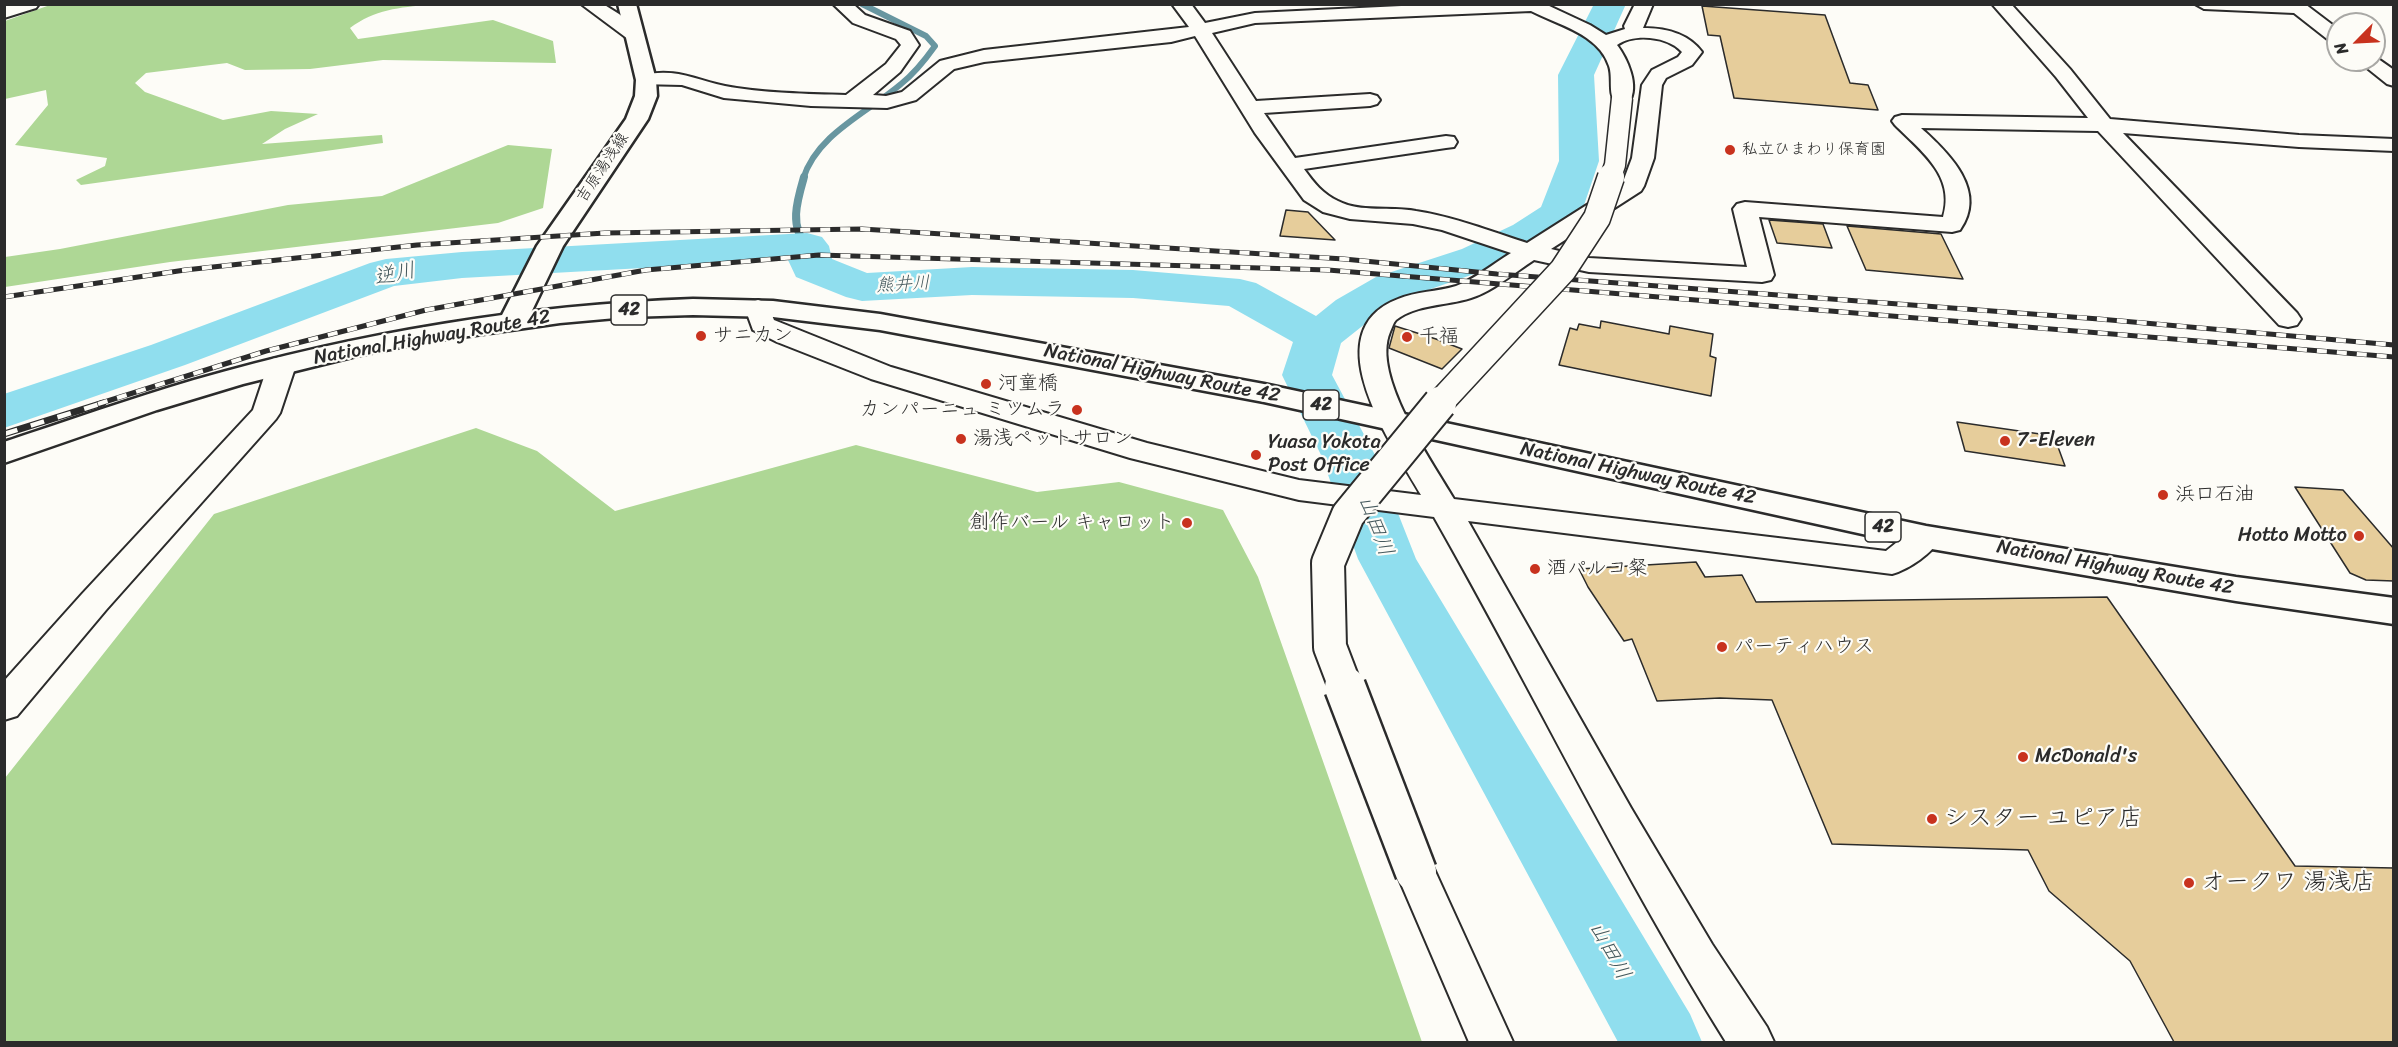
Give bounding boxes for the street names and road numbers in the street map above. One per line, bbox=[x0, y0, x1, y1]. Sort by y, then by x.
street label: 吉原湯浅線 bbox=[573, 129, 633, 207]
road number: 42 bbox=[611, 295, 647, 325]
street label: National Highway Route 42 bbox=[312, 305, 552, 371]
street label: National Highway Route 42 bbox=[1042, 339, 1282, 409]
road number: 42 bbox=[1303, 390, 1339, 420]
street label: National Highway Route 42 bbox=[1518, 437, 1758, 511]
road number: 42 bbox=[1865, 512, 1901, 542]
street label: National Highway Route 42 bbox=[1995, 535, 2235, 601]

